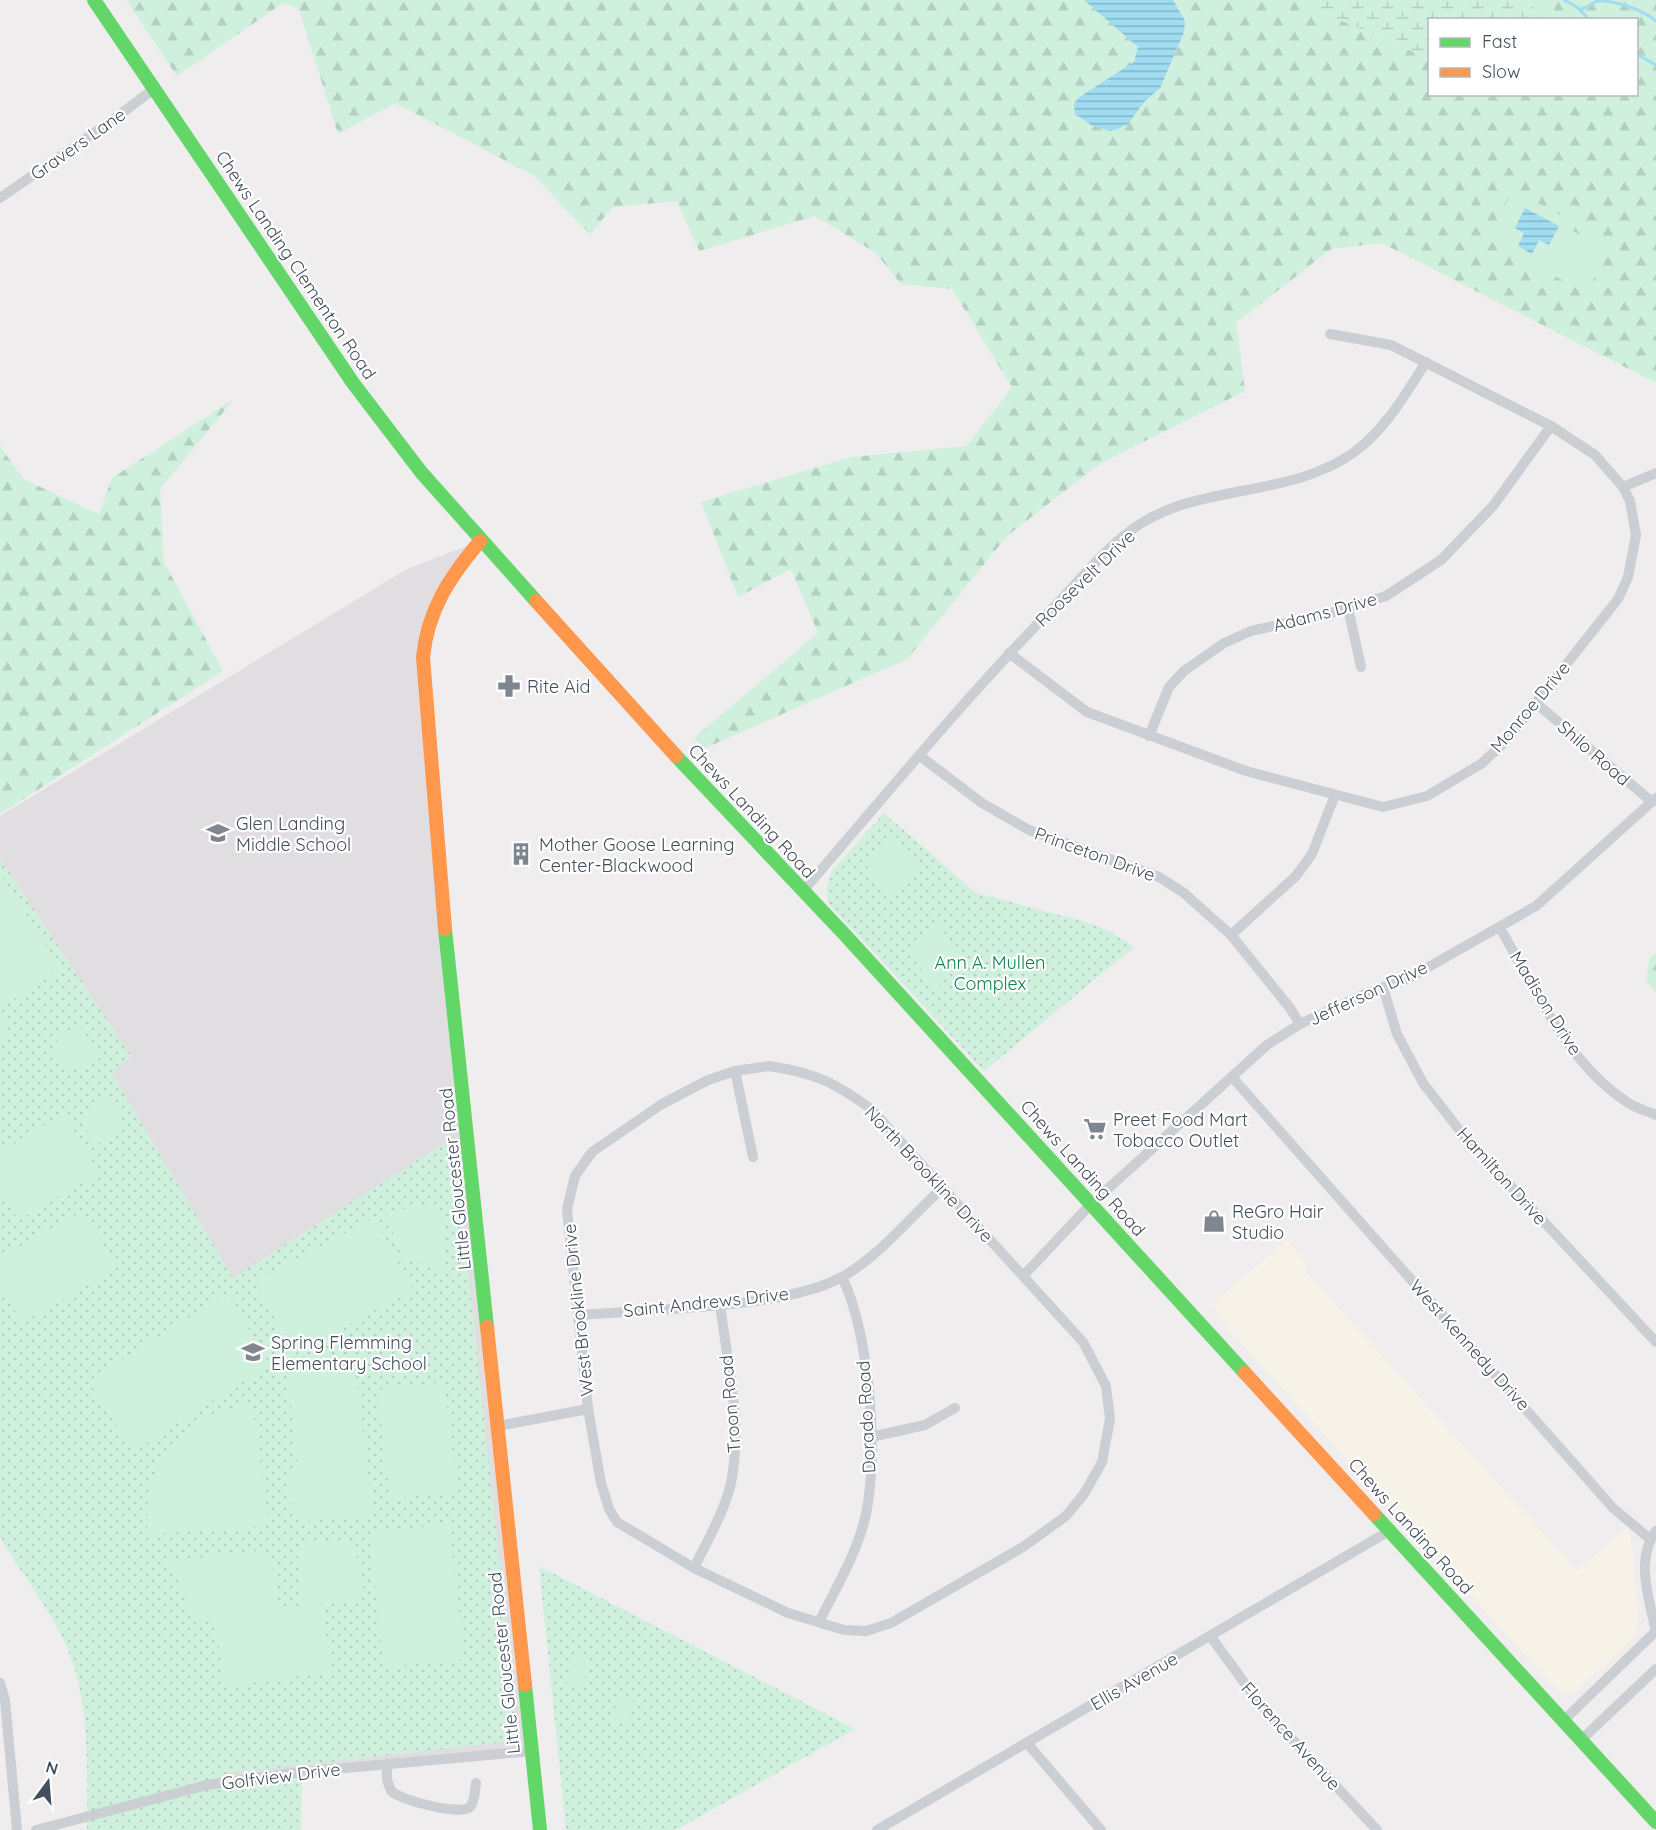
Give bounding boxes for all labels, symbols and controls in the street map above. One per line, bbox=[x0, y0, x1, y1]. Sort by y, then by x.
legend bbox=[1428, 18, 1638, 96]
text: Fast bbox=[1482, 30, 1517, 53]
text: Slow bbox=[1482, 60, 1520, 83]
street label: Gravers Lane bbox=[26, 103, 130, 185]
street label: Chews Landing Clementon Road bbox=[211, 146, 381, 384]
street label: Roosevelt Drive bbox=[1030, 524, 1140, 632]
street label: Adams Drive bbox=[1271, 587, 1379, 637]
street label: Monroe Drive bbox=[1485, 657, 1575, 757]
pharmacy icon: Rite Aid bbox=[496, 673, 522, 699]
place label: Rite Aid bbox=[527, 675, 590, 698]
street label: Shilo Road bbox=[1553, 715, 1635, 791]
street label: Chews Landing Road bbox=[684, 739, 820, 883]
place label: Glen Landing Middle School bbox=[236, 812, 351, 856]
school or university icon: Glen Landing Middle School bbox=[205, 820, 231, 846]
street label: Princeton Drive bbox=[1031, 821, 1159, 887]
place label: Mother Goose Learning Center-Blackwood bbox=[539, 833, 734, 877]
building icon: Mother Goose Learning Center-Blackwood bbox=[508, 841, 534, 867]
street label: Madison Drive bbox=[1505, 947, 1587, 1059]
park label: Ann A. Mullen Complex bbox=[935, 951, 1046, 995]
street label: Jefferson Drive bbox=[1305, 955, 1431, 1031]
street label: Little Gloucester Road bbox=[434, 1087, 476, 1271]
street label: Chews Landing Road bbox=[1016, 1095, 1150, 1241]
street label: North Brookline Drive bbox=[860, 1101, 998, 1247]
place label: Preet Food Mart Tobacco Outlet bbox=[1113, 1108, 1248, 1152]
supermarket icon: Preet Food Mart Tobacco Outlet bbox=[1082, 1116, 1108, 1142]
street label: Hamilton Drive bbox=[1452, 1122, 1552, 1230]
place label: ReGro Hair Studio bbox=[1232, 1200, 1324, 1244]
shop icon: ReGro Hair Studio bbox=[1201, 1208, 1227, 1234]
street label: West Brookline Drive bbox=[558, 1223, 598, 1397]
street label: West Kennedy Drive bbox=[1405, 1274, 1535, 1416]
street label: Saint Andrews Drive bbox=[622, 1282, 790, 1322]
place label: Spring Flemming Elementary School bbox=[271, 1331, 427, 1375]
school or university icon: Spring Flemming Elementary School bbox=[240, 1339, 266, 1365]
street label: Troon Road bbox=[714, 1354, 746, 1454]
street label: Dorado Road bbox=[852, 1360, 880, 1474]
street label: Chews Landing Road bbox=[1344, 1453, 1478, 1599]
street label: Little Gloucester Road bbox=[483, 1571, 525, 1755]
street label: Ellis Avenue bbox=[1086, 1647, 1182, 1715]
street label: Florence Avenue bbox=[1236, 1677, 1346, 1795]
north arrow bbox=[18, 1752, 78, 1812]
text: N bbox=[44, 1756, 61, 1779]
street label: Golfview Drive bbox=[220, 1757, 342, 1795]

